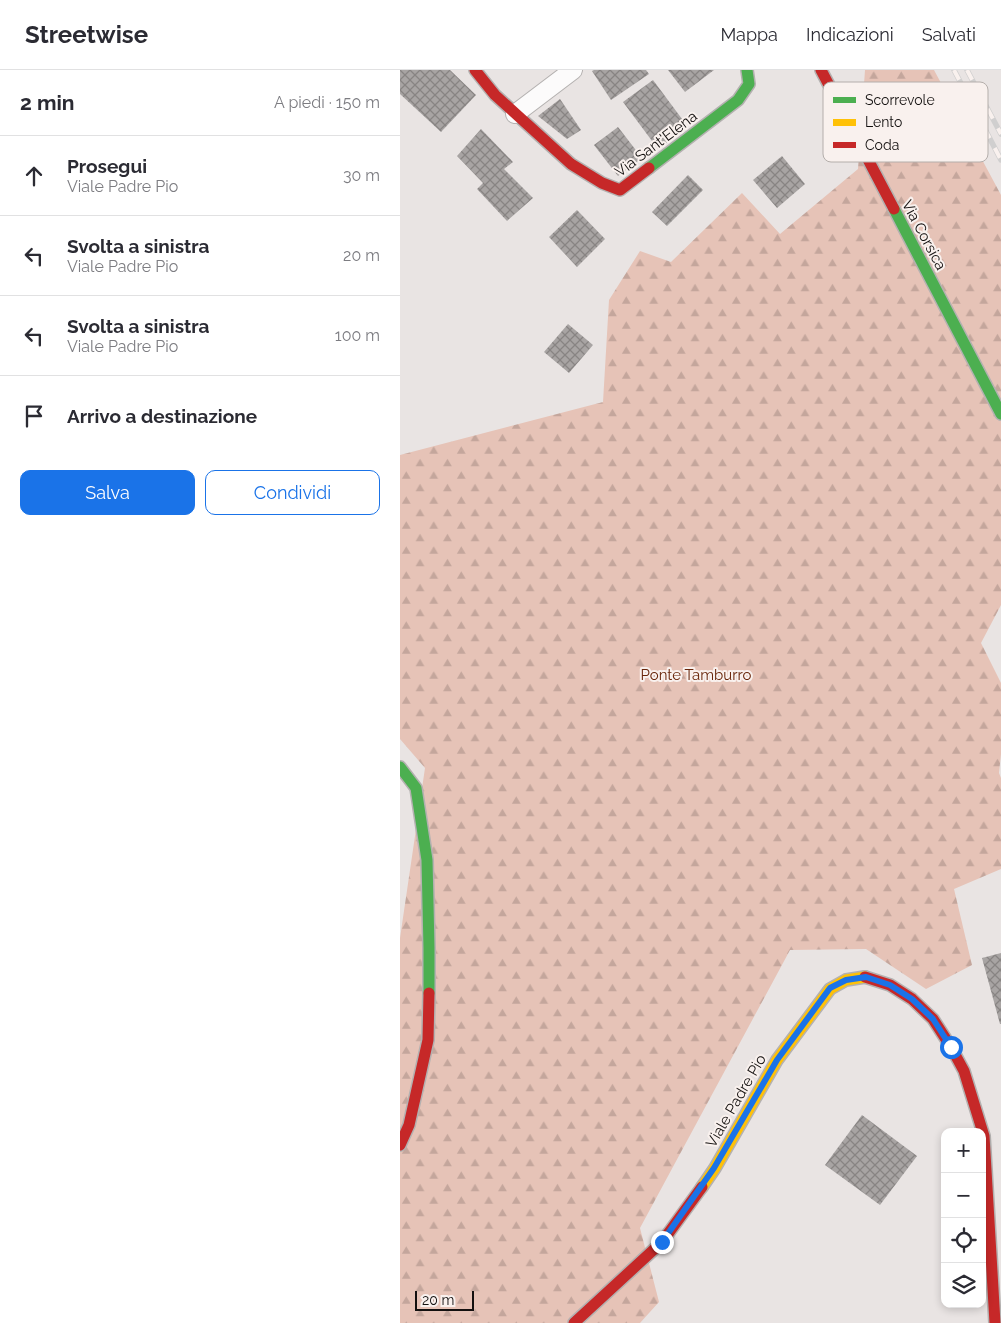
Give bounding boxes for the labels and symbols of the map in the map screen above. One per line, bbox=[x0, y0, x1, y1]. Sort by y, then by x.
legend bbox=[823, 82, 988, 162]
text: Scorrevole bbox=[865, 92, 935, 108]
street label: Via Sant'Elena bbox=[611, 107, 701, 181]
text: Lento bbox=[865, 114, 902, 130]
text: Coda bbox=[865, 137, 899, 153]
street label: Via Corsica bbox=[898, 197, 950, 273]
park label: Ponte Tamburro bbox=[641, 666, 751, 684]
route start bbox=[940, 1036, 963, 1059]
street label: Viale Padre Pio bbox=[702, 1051, 770, 1151]
route end bbox=[651, 1231, 674, 1254]
scale bar bbox=[415, 1288, 474, 1311]

